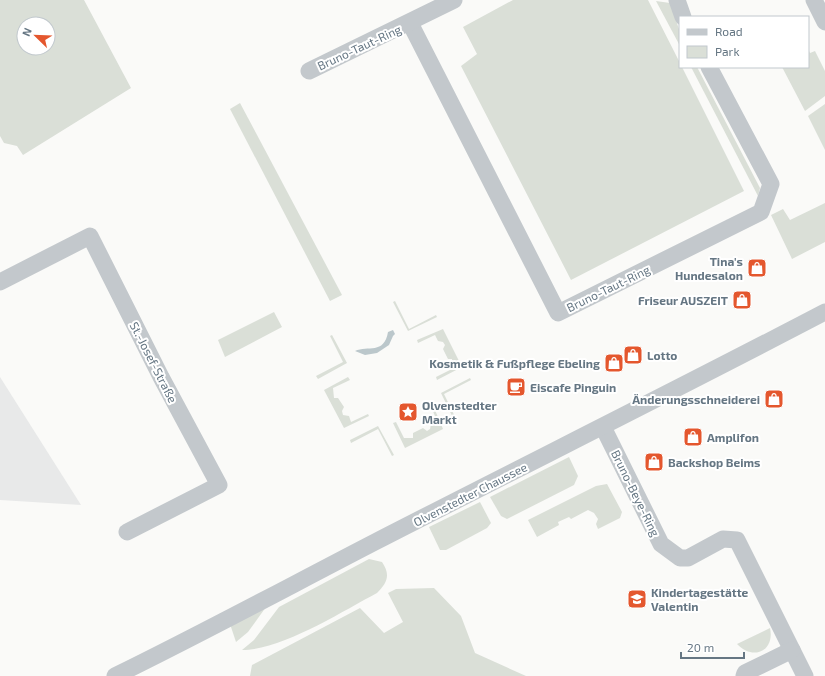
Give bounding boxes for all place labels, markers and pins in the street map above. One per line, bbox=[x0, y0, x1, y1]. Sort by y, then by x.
place label: Tina's Hundesalon bbox=[675, 254, 743, 282]
shop icon: Tina's Hundesalon bbox=[746, 257, 768, 279]
shop icon: Friseur AUSZEIT bbox=[731, 289, 753, 311]
place label: Friseur AUSZEIT bbox=[638, 293, 729, 307]
shop icon: Lotto bbox=[622, 344, 644, 366]
place label: Lotto bbox=[647, 348, 677, 362]
shop icon: Kosmetik & Fußpflege Ebeling bbox=[603, 352, 625, 374]
place label: Kosmetik & Fußpflege Ebeling bbox=[429, 356, 600, 370]
cafe icon: Eiscafe Pinguin bbox=[505, 376, 527, 398]
place label: Eiscafe Pinguin bbox=[530, 380, 616, 394]
shop icon: Änderungsschneiderei bbox=[763, 388, 785, 410]
place label: Änderungsschneiderei bbox=[632, 392, 760, 406]
place label: Olvenstedter Markt bbox=[422, 398, 497, 426]
place icon: Olvenstedter Markt bbox=[397, 401, 419, 423]
shop icon: Amplifon bbox=[682, 426, 704, 448]
place label: Amplifon bbox=[707, 430, 759, 444]
shop icon: Backshop Beims bbox=[643, 451, 665, 473]
place label: Backshop Beims bbox=[668, 455, 761, 469]
place label: Kindertagestätte Valentin bbox=[651, 585, 749, 613]
school or university icon: Kindertagestätte Valentin bbox=[626, 588, 648, 610]

